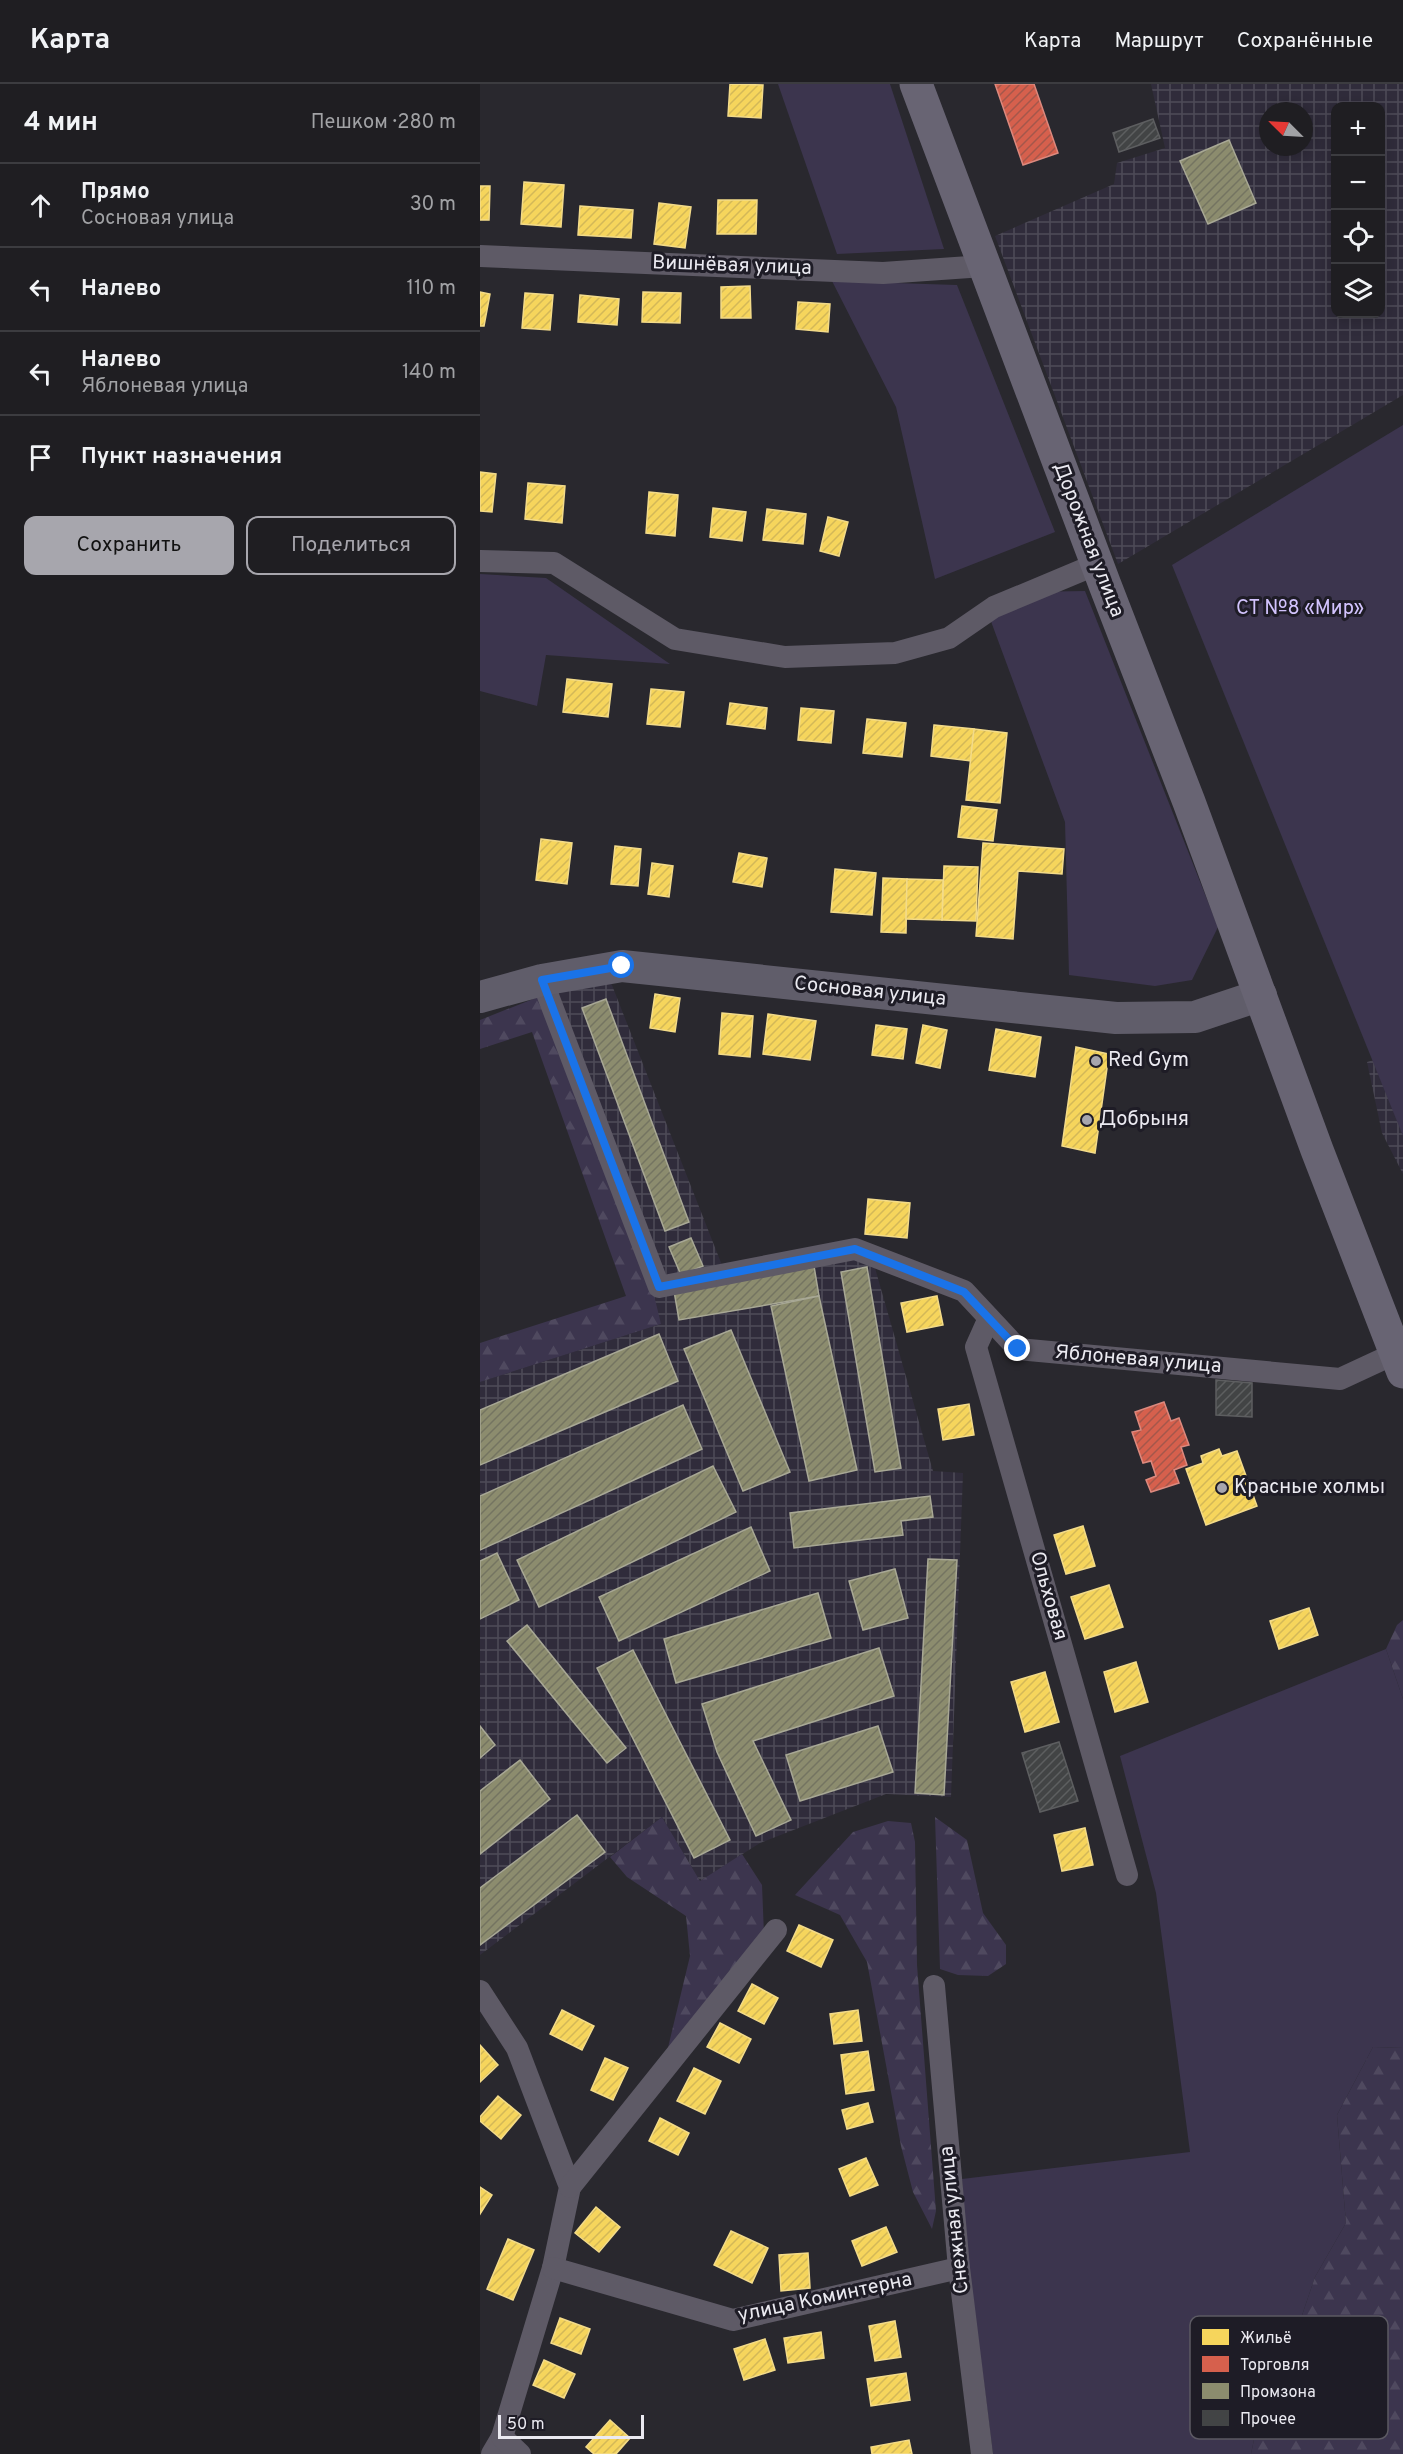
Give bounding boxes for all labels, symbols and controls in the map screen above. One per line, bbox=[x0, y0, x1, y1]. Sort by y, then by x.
text: Карта bbox=[30, 23, 110, 59]
text: Карта bbox=[1024, 28, 1081, 55]
text: Маршрут bbox=[1114, 28, 1204, 55]
text: Сохранённые bbox=[1237, 28, 1373, 55]
north arrow bbox=[1259, 102, 1313, 156]
map controls bbox=[1331, 102, 1385, 318]
button: + bbox=[1331, 102, 1385, 156]
text: 4 мин bbox=[24, 107, 98, 140]
text: Пешком · 280 m bbox=[311, 110, 456, 136]
button: − bbox=[1331, 156, 1385, 210]
text: Прямо bbox=[81, 179, 150, 206]
icon: ahead bbox=[24, 189, 57, 222]
text: 30 m bbox=[410, 192, 456, 218]
text: Сосновая улица bbox=[81, 206, 234, 232]
button: locate bbox=[1331, 210, 1385, 264]
street label: Вишнёвая улица bbox=[652, 250, 812, 282]
button: layers bbox=[1331, 264, 1385, 318]
icon: left bbox=[24, 273, 57, 306]
text: Налево bbox=[81, 276, 161, 303]
text: 110 m bbox=[407, 276, 456, 302]
text: Налево bbox=[81, 347, 161, 374]
icon: left bbox=[24, 357, 57, 390]
text: 140 m bbox=[402, 360, 456, 386]
text: Яблоневая улица bbox=[81, 374, 248, 400]
icon: arrive bbox=[24, 441, 57, 474]
text: Пункт назначения bbox=[81, 444, 282, 471]
street label: Дорожная улица bbox=[1046, 459, 1130, 621]
button: Сохранить bbox=[24, 516, 234, 575]
button: Поделиться bbox=[246, 516, 456, 575]
park label: СТ №8 «Мир» bbox=[1236, 596, 1364, 622]
route start bbox=[608, 952, 634, 978]
street label: Сосновая улица bbox=[793, 971, 947, 1013]
place label: Red Gym bbox=[1108, 1048, 1189, 1074]
marker: Red Gym bbox=[1089, 1054, 1103, 1068]
place label: Добрыня bbox=[1099, 1107, 1189, 1133]
marker: Добрыня bbox=[1080, 1113, 1094, 1127]
route end bbox=[1004, 1335, 1030, 1361]
street label: Яблоневая улица bbox=[1054, 1340, 1222, 1380]
place label: Красные холмы bbox=[1234, 1475, 1385, 1501]
marker: Красные холмы bbox=[1215, 1481, 1229, 1495]
street label: Ольховая bbox=[1023, 1549, 1073, 1643]
street label: Снежная улица bbox=[934, 2145, 976, 2295]
street label: улица Коминтерна bbox=[736, 2267, 914, 2329]
legend bbox=[1190, 2316, 1388, 2439]
text: Жильё bbox=[1240, 2329, 1292, 2349]
text: Торговля bbox=[1240, 2356, 1310, 2376]
text: Промзона bbox=[1240, 2383, 1316, 2403]
text: Прочее bbox=[1240, 2410, 1296, 2430]
scale bar bbox=[498, 2412, 644, 2440]
text: 50 m bbox=[507, 2415, 545, 2435]

